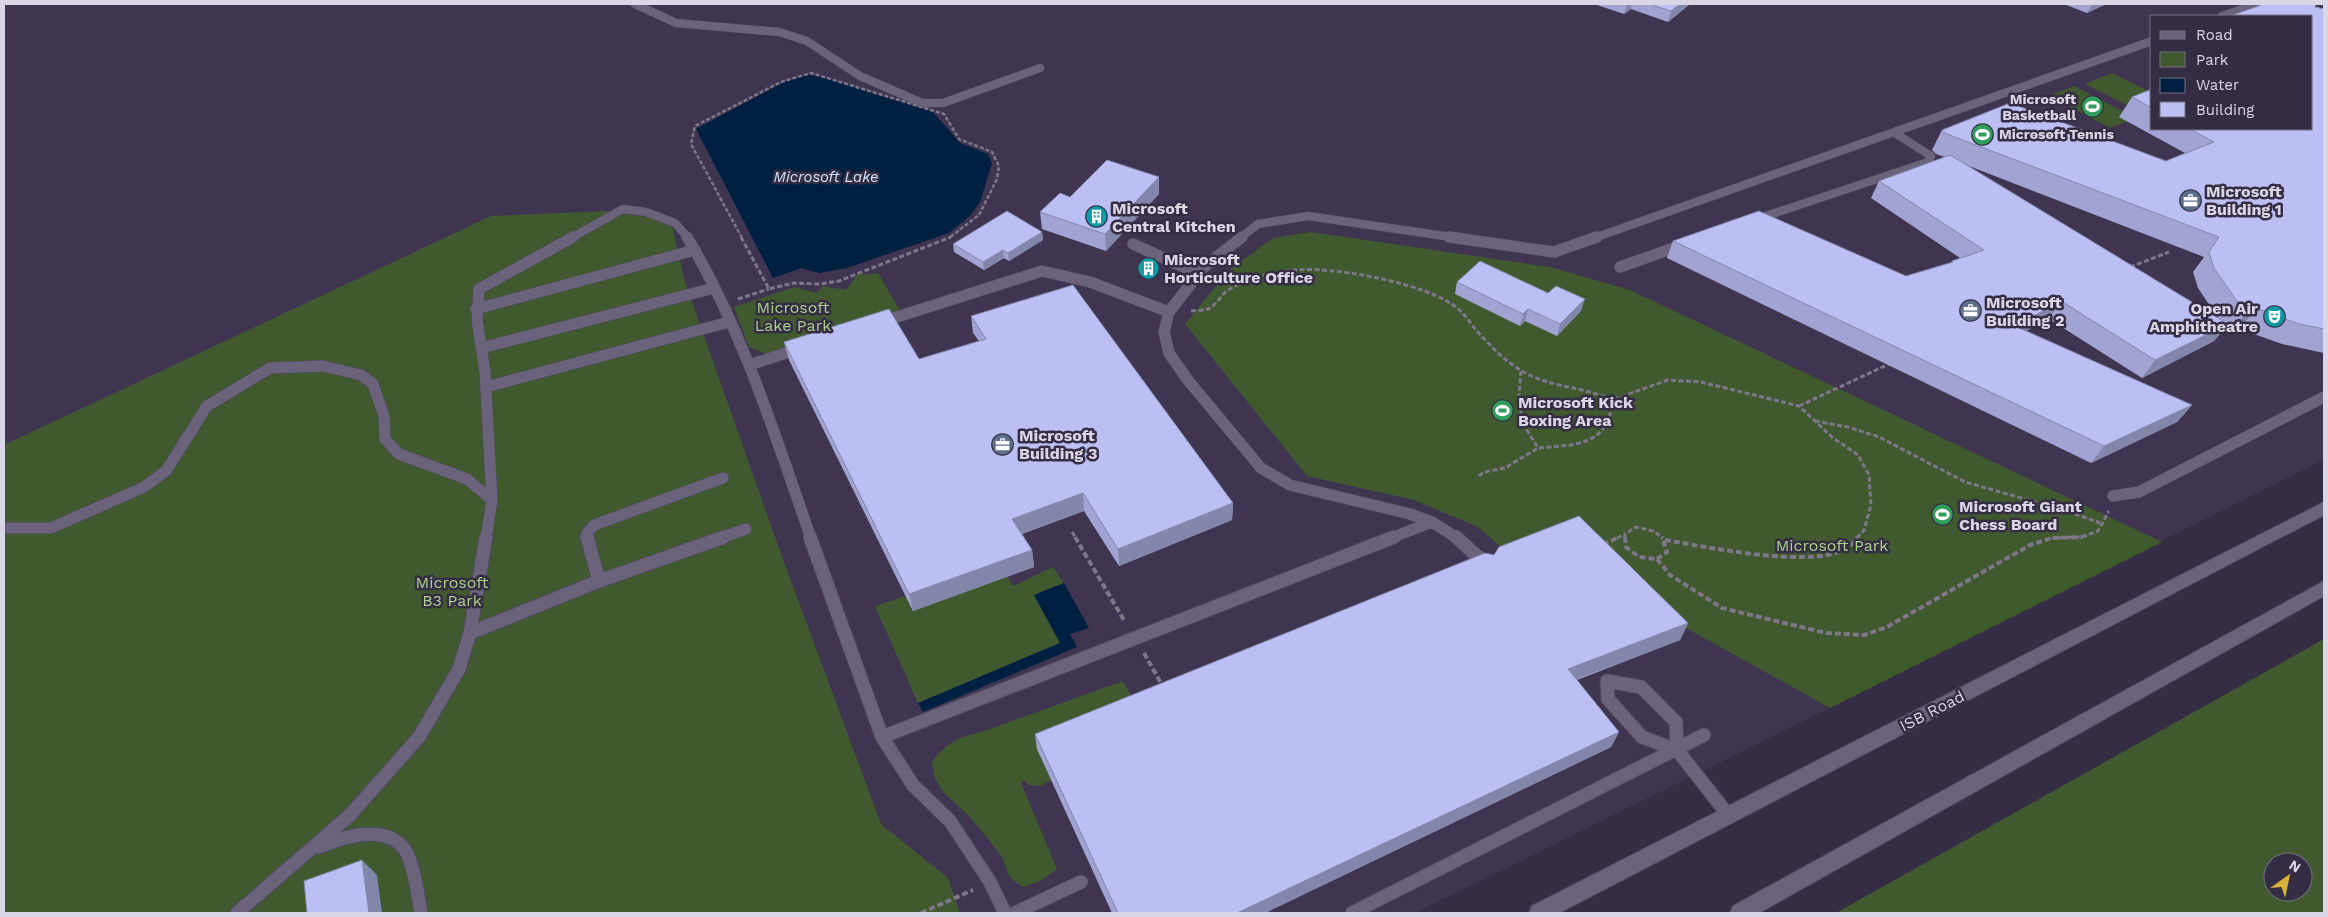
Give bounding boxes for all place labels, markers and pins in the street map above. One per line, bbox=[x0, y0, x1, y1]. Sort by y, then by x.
place label: Microsoft Basketball bbox=[2002, 91, 2076, 123]
sports icon: Microsoft Basketball bbox=[2080, 95, 2104, 119]
sports icon: Microsoft Tennis bbox=[1971, 122, 1995, 146]
place label: Microsoft Tennis bbox=[1999, 126, 2114, 142]
place label: Microsoft Building 1 bbox=[2206, 182, 2282, 219]
office icon: Microsoft Building 1 bbox=[2178, 188, 2202, 212]
place label: Microsoft Central Kitchen bbox=[1112, 199, 1236, 236]
building icon: Microsoft Central Kitchen bbox=[1084, 205, 1108, 229]
place label: Microsoft Horticulture Office bbox=[1164, 250, 1313, 287]
building icon: Microsoft Horticulture Office bbox=[1136, 256, 1160, 280]
place label: Microsoft Building 2 bbox=[1986, 293, 2064, 330]
office icon: Microsoft Building 2 bbox=[1958, 299, 1982, 323]
place label: Open Air Amphitheatre bbox=[2149, 299, 2258, 336]
theatre icon: Open Air Amphitheatre bbox=[2262, 305, 2286, 329]
place label: Microsoft Kick Boxing Area bbox=[1518, 393, 1633, 430]
sports icon: Microsoft Kick Boxing Area bbox=[1490, 399, 1514, 423]
place label: Microsoft Building 3 bbox=[1019, 426, 1097, 463]
office icon: Microsoft Building 3 bbox=[991, 432, 1015, 456]
place label: Microsoft Giant Chess Board bbox=[1959, 497, 2082, 534]
sports icon: Microsoft Giant Chess Board bbox=[1931, 503, 1955, 527]

